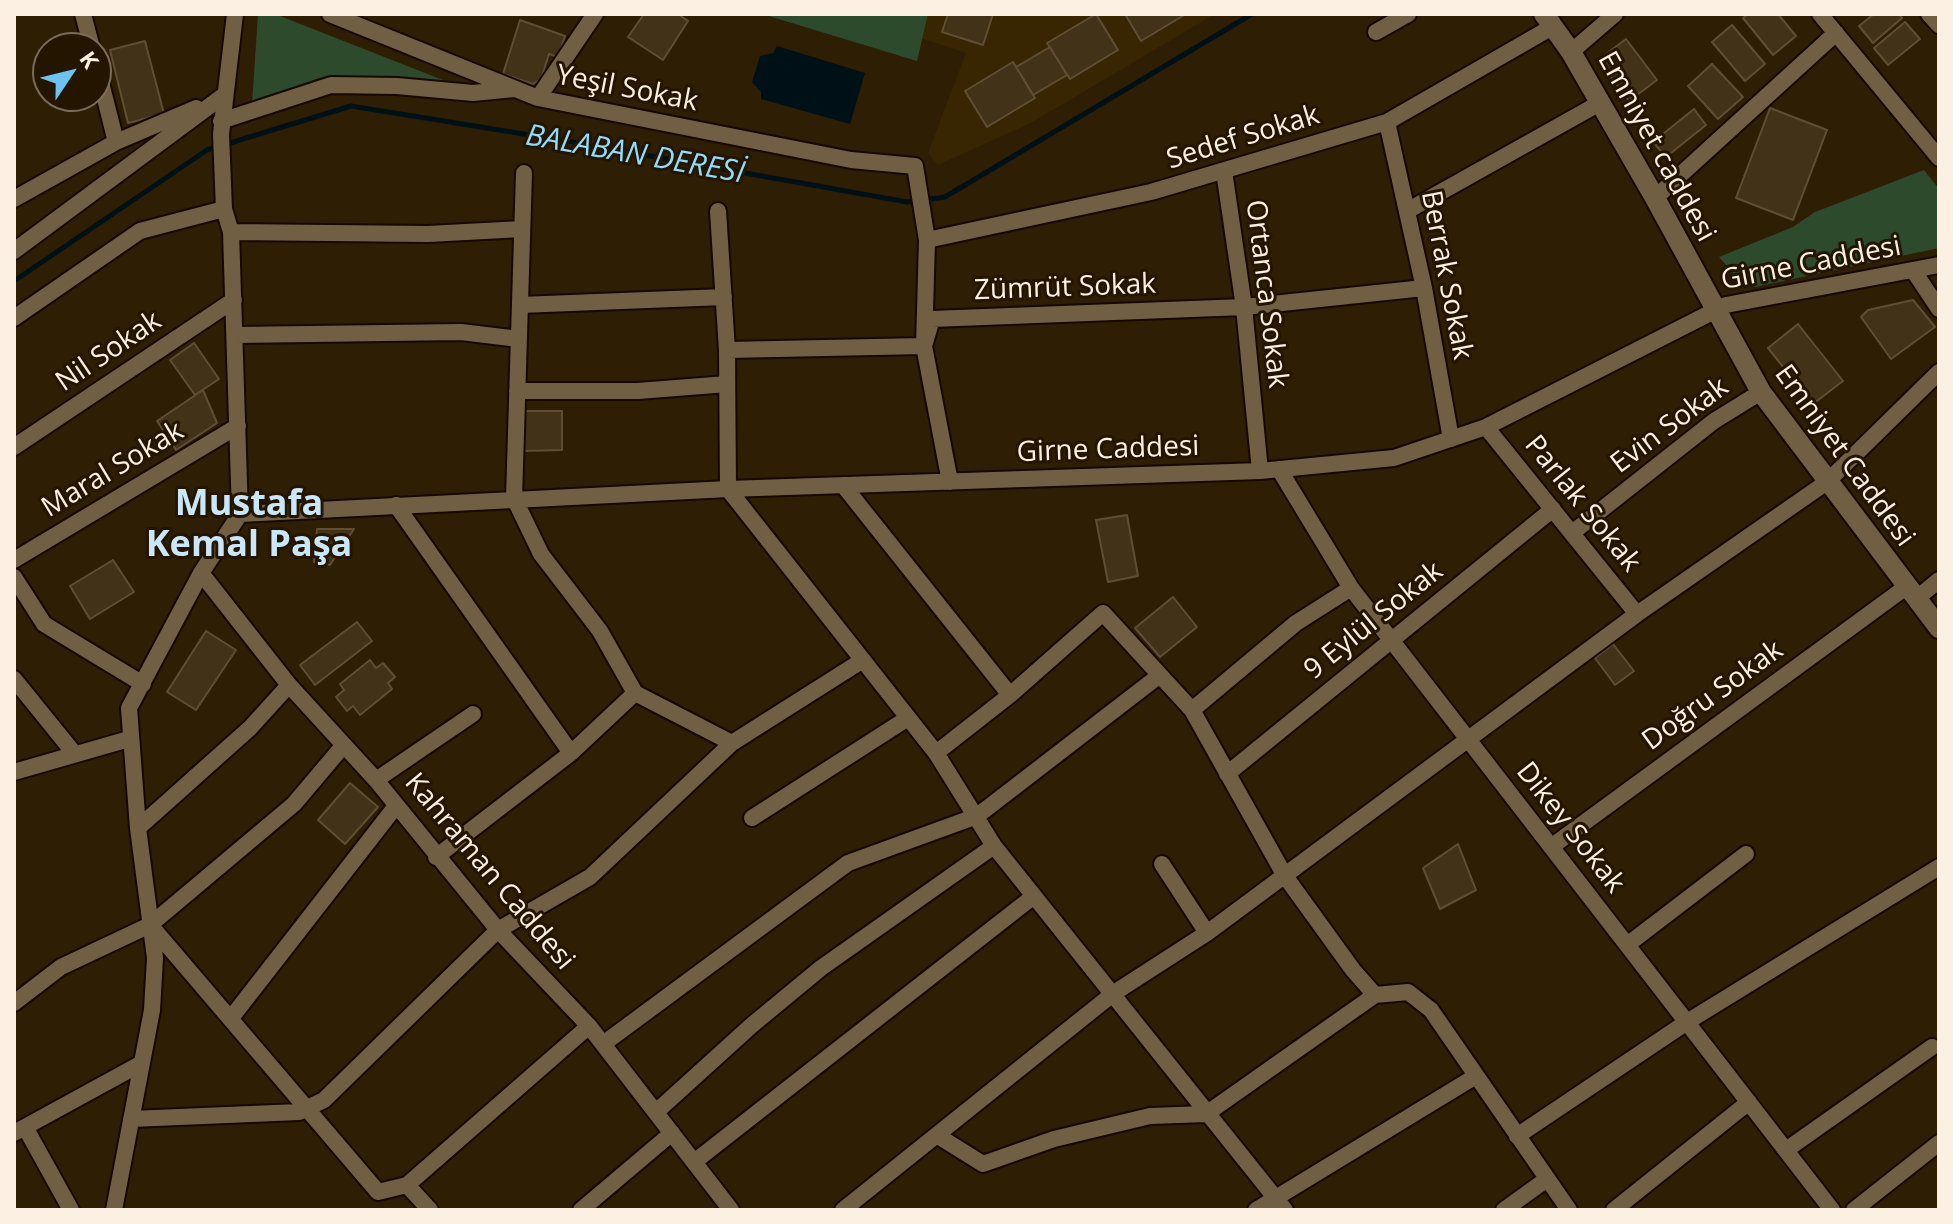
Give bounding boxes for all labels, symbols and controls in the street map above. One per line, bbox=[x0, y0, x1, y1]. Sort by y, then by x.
north arrow bbox=[32, 32, 112, 112]
text: K bbox=[74, 45, 106, 74]
street label: Emniyet caddesi bbox=[1590, 46, 1722, 248]
street label: Yeşil Sokak bbox=[553, 59, 701, 119]
street label: Sedef Sokak bbox=[1163, 99, 1323, 177]
water label: BALABAN DERESİ bbox=[523, 118, 747, 192]
street label: Berrak Sokak bbox=[1413, 188, 1479, 362]
street label: Ortanca Sokak bbox=[1238, 198, 1294, 390]
street label: Girne Caddesi bbox=[1718, 230, 1904, 298]
street label: Zümrüt Sokak bbox=[973, 268, 1157, 308]
street label: Nil Sokak bbox=[50, 305, 168, 399]
street label: Emniyet Caddesi bbox=[1767, 359, 1921, 553]
street label: Evin Sokak bbox=[1605, 371, 1735, 481]
street label: Maral Sokak bbox=[36, 415, 190, 525]
street label: Parlak Sokak bbox=[1517, 429, 1647, 579]
street label: Girne Caddesi bbox=[1016, 430, 1200, 470]
district label: Mustafa Kemal Paşa bbox=[146, 483, 352, 568]
street label: 9 Eylül Sokak bbox=[1298, 555, 1450, 687]
street label: Doğru Sokak bbox=[1636, 634, 1790, 758]
street label: Dikey Sokak bbox=[1509, 756, 1631, 900]
street label: Kahraman Caddesi bbox=[397, 767, 581, 977]

